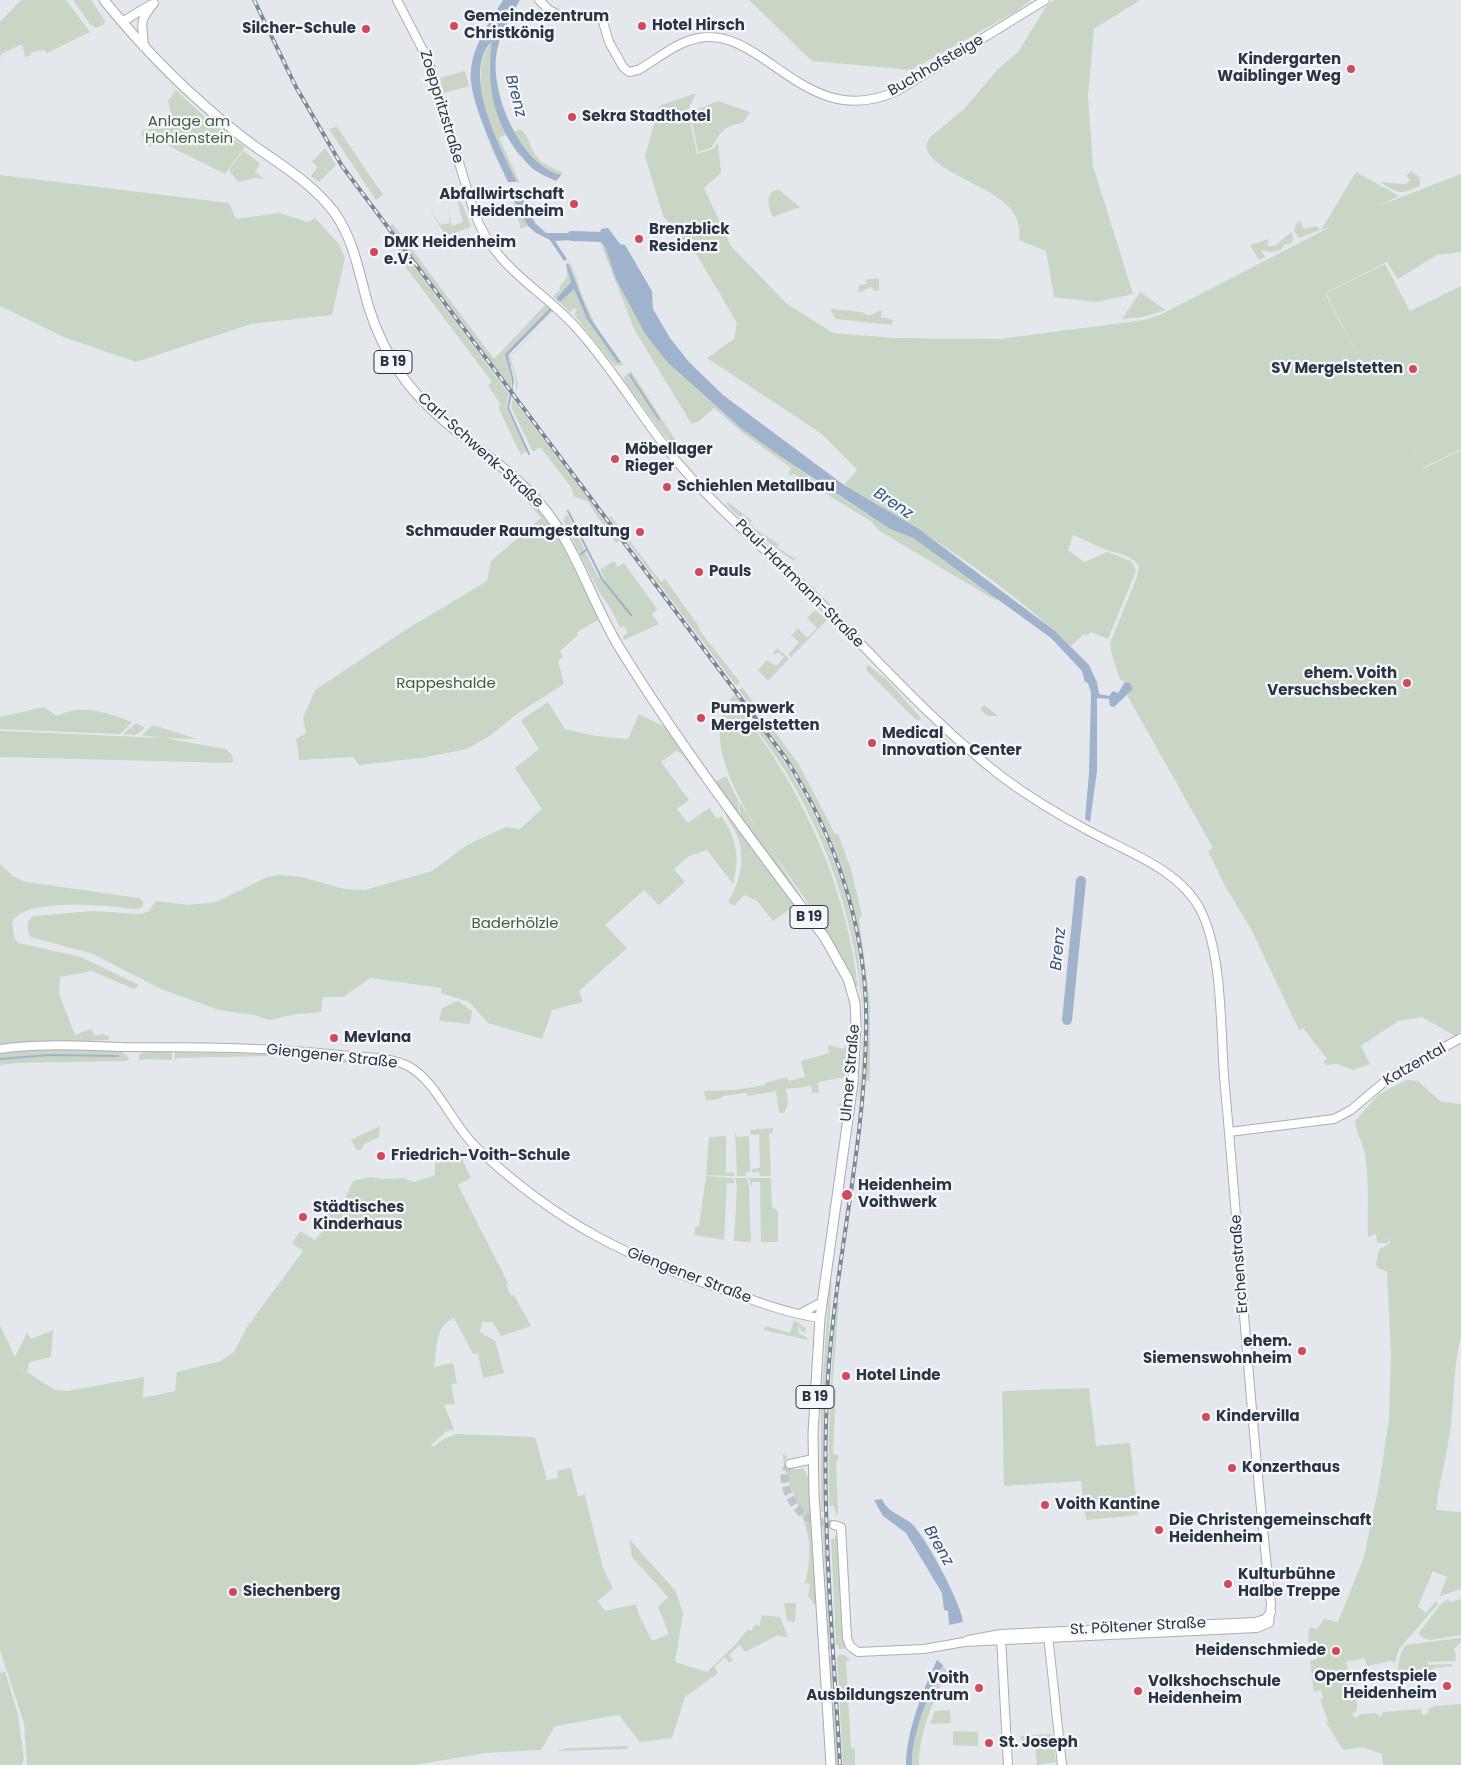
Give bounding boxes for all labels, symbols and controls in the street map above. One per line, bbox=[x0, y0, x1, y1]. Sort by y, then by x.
place label: Gemeindezentrum Christkönig bbox=[464, 8, 609, 43]
place label: Hotel Hirsch bbox=[652, 17, 745, 35]
place label: Silcher-Schule bbox=[242, 20, 356, 38]
marker: Gemeindezentrum Christkönig bbox=[448, 20, 460, 32]
marker: Hotel Hirsch bbox=[636, 20, 648, 32]
marker: Silcher-Schule bbox=[360, 23, 372, 35]
street label: Buchhofsteige bbox=[885, 31, 987, 101]
street label: Zoeppritzstraße bbox=[415, 48, 467, 166]
place label: Kindergarten Waiblinger Weg bbox=[1217, 51, 1341, 86]
marker: Kindergarten Waiblinger Weg bbox=[1345, 63, 1357, 75]
water label: Brenz bbox=[500, 73, 530, 119]
place label: Sekra Stadthotel bbox=[582, 108, 711, 126]
marker: Sekra Stadthotel bbox=[566, 111, 578, 123]
park label: Anlage am Hohlenstein bbox=[145, 113, 233, 148]
place label: Abfallwirtschaft Heidenheim bbox=[439, 186, 564, 221]
marker: Abfallwirtschaft Heidenheim bbox=[568, 198, 580, 210]
place label: Brenzblick Residenz bbox=[649, 221, 729, 256]
marker: Brenzblick Residenz bbox=[633, 233, 645, 245]
place label: DMK Heidenheim e.V. bbox=[384, 234, 516, 269]
marker: DMK Heidenheim e.V. bbox=[368, 246, 380, 258]
road number: B 19 bbox=[374, 351, 412, 374]
place label: SV Mergelstetten bbox=[1271, 360, 1403, 378]
marker: SV Mergelstetten bbox=[1407, 363, 1419, 375]
street label: Carl-Schwenk-Straße bbox=[413, 390, 547, 512]
place label: Möbellager Rieger bbox=[625, 441, 713, 476]
marker: Möbellager Rieger bbox=[609, 453, 621, 465]
place label: Schiehlen Metallbau bbox=[677, 478, 835, 496]
marker: Schiehlen Metallbau bbox=[661, 481, 673, 493]
water label: Brenz bbox=[870, 484, 916, 524]
street label: Paul-Hartmann-Straße bbox=[731, 516, 867, 652]
place label: Schmauder Raumgestaltung bbox=[405, 523, 630, 541]
marker: Schmauder Raumgestaltung bbox=[634, 526, 646, 538]
place label: Pauls bbox=[709, 563, 751, 581]
marker: Pauls bbox=[693, 566, 705, 578]
place label: ehem. Voith Versuchsbecken bbox=[1267, 665, 1397, 700]
park label: Rappeshalde bbox=[396, 675, 496, 693]
marker: ehem. Voith Versuchsbecken bbox=[1401, 677, 1413, 689]
place label: Pumpwerk Mergelstetten bbox=[711, 700, 820, 735]
marker: Pumpwerk Mergelstetten bbox=[695, 712, 707, 724]
place label: Medical Innovation Center bbox=[882, 725, 1022, 760]
marker: Medical Innovation Center bbox=[866, 737, 878, 749]
road number: B 19 bbox=[790, 906, 828, 929]
park label: Baderhölzle bbox=[471, 915, 559, 933]
water label: Brenz bbox=[1047, 927, 1071, 971]
street label: Ulmer Straße bbox=[838, 1024, 864, 1122]
place label: Mevlana bbox=[344, 1029, 411, 1047]
marker: Mevlana bbox=[328, 1032, 340, 1044]
street label: Katzental bbox=[1380, 1040, 1450, 1090]
street label: Giengener Straße bbox=[266, 1041, 398, 1073]
place label: Friedrich-Voith-Schule bbox=[391, 1147, 570, 1165]
marker: Friedrich-Voith-Schule bbox=[375, 1150, 387, 1162]
place label: Heidenheim Voithwerk bbox=[858, 1177, 952, 1212]
marker: Heidenheim Voithwerk bbox=[840, 1188, 854, 1202]
place label: Städtisches Kinderhaus bbox=[313, 1199, 404, 1234]
marker: Städtisches Kinderhaus bbox=[297, 1211, 309, 1223]
street label: Erchenstraße bbox=[1228, 1214, 1252, 1314]
street label: Giengener Straße bbox=[624, 1244, 754, 1308]
place label: ehem. Siemenswohnheim bbox=[1143, 1333, 1292, 1368]
marker: ehem. Siemenswohnheim bbox=[1296, 1345, 1308, 1357]
place label: Hotel Linde bbox=[856, 1367, 941, 1385]
marker: Hotel Linde bbox=[840, 1370, 852, 1382]
road number: B 19 bbox=[796, 1385, 834, 1408]
place label: Kindervilla bbox=[1216, 1408, 1300, 1426]
marker: Kindervilla bbox=[1200, 1411, 1212, 1423]
place label: Konzerthaus bbox=[1242, 1459, 1340, 1477]
marker: Konzerthaus bbox=[1226, 1462, 1238, 1474]
place label: Voith Kantine bbox=[1055, 1496, 1160, 1514]
marker: Voith Kantine bbox=[1039, 1499, 1051, 1511]
place label: Die Christengemeinschaft Heidenheim bbox=[1169, 1512, 1371, 1547]
water label: Brenz bbox=[919, 1522, 957, 1570]
marker: Die Christengemeinschaft Heidenheim bbox=[1153, 1524, 1165, 1536]
place label: Kulturbühne Halbe Treppe bbox=[1238, 1566, 1340, 1601]
marker: Kulturbühne Halbe Treppe bbox=[1222, 1578, 1234, 1590]
place label: Siechenberg bbox=[243, 1583, 340, 1601]
marker: Siechenberg bbox=[227, 1586, 239, 1598]
street label: St. Pöltener Straße bbox=[1070, 1614, 1206, 1640]
place label: Heidenschmiede bbox=[1195, 1642, 1326, 1660]
marker: Heidenschmiede bbox=[1330, 1645, 1342, 1657]
place label: Opernfestspiele Heidenheim bbox=[1314, 1668, 1437, 1703]
place label: Voith Ausbildungszentrum bbox=[806, 1670, 969, 1705]
place label: Volkshochschule Heidenheim bbox=[1148, 1673, 1281, 1708]
marker: Opernfestspiele Heidenheim bbox=[1441, 1680, 1453, 1692]
marker: Voith Ausbildungszentrum bbox=[973, 1682, 985, 1694]
marker: Volkshochschule Heidenheim bbox=[1132, 1685, 1144, 1697]
place label: St. Joseph bbox=[999, 1734, 1078, 1752]
marker: St. Joseph bbox=[983, 1737, 995, 1749]

